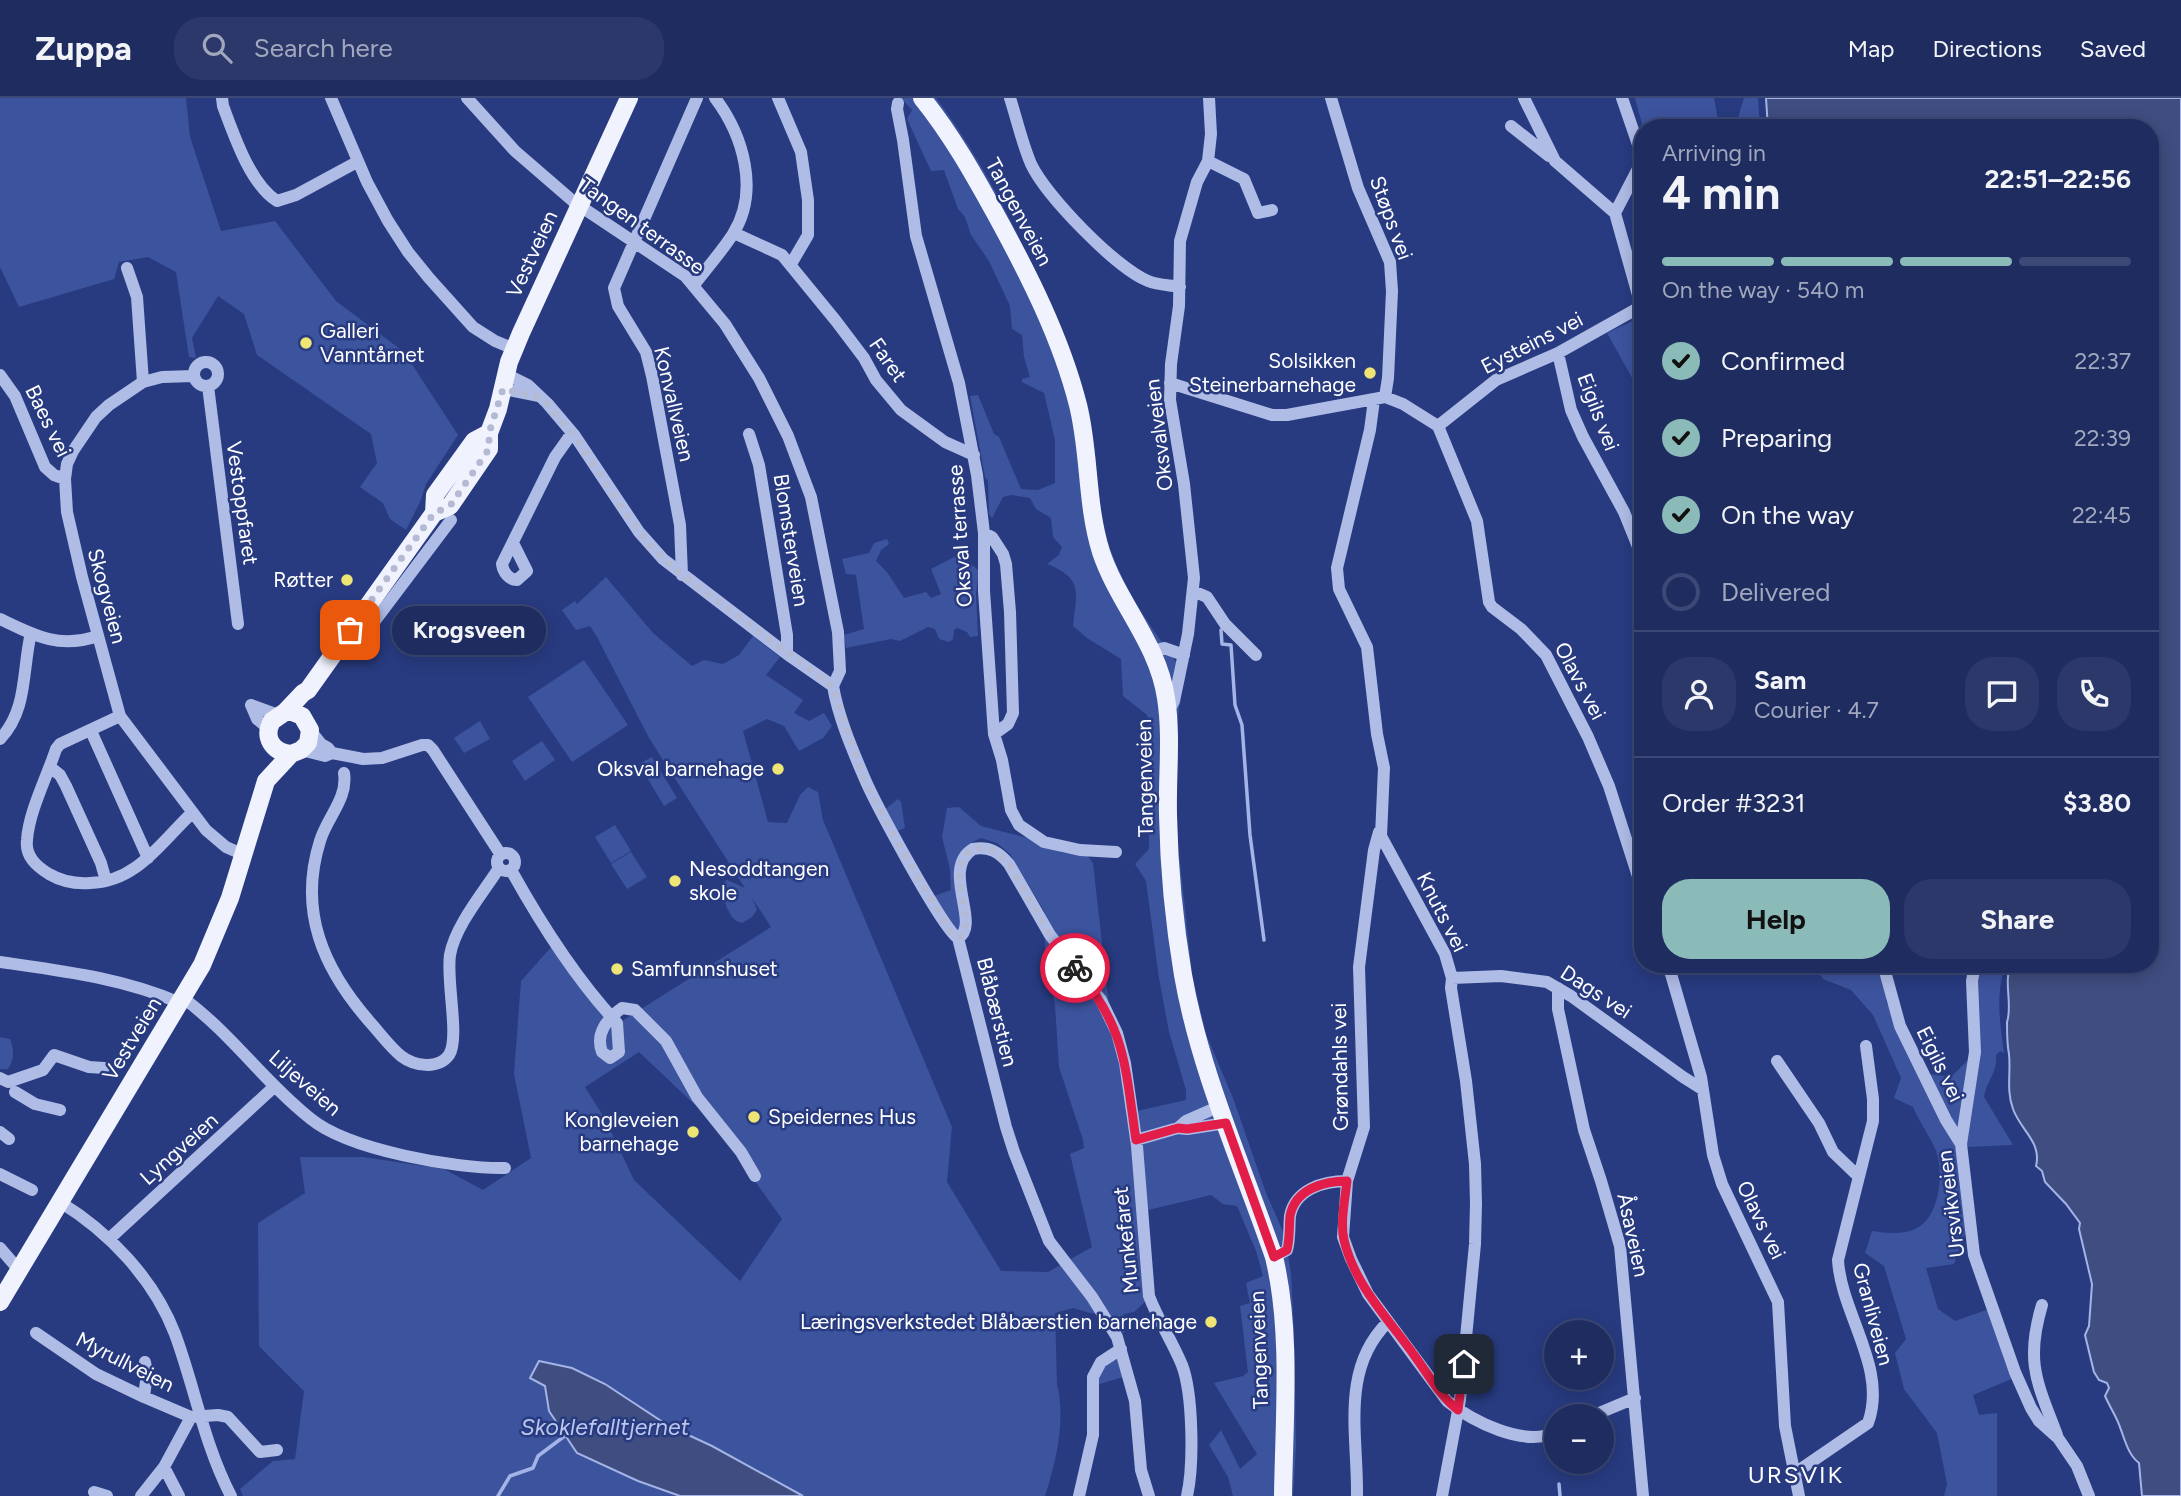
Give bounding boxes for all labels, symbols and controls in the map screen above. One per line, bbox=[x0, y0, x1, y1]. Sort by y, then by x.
search box bbox=[174, 17, 664, 80]
text: Zuppa bbox=[35, 29, 132, 68]
icon: search bbox=[198, 29, 236, 67]
text: Search here bbox=[254, 32, 393, 64]
text: Map bbox=[1848, 34, 1894, 63]
text: Directions bbox=[1932, 34, 2042, 63]
text: Saved bbox=[2080, 34, 2146, 63]
text: Arriving in bbox=[1662, 139, 1766, 167]
street label: Tangenveien bbox=[981, 154, 1058, 270]
text: 22:51–22:56 bbox=[1985, 163, 2131, 195]
text: 4 min bbox=[1662, 165, 1780, 221]
street label: Tangen terrasse bbox=[575, 172, 710, 279]
street label: Støps vei bbox=[1365, 173, 1418, 263]
street label: Vestveien bbox=[501, 206, 563, 301]
text: On the way · 540 m bbox=[1662, 276, 1864, 304]
street label: Eysteins vei bbox=[1477, 306, 1587, 379]
place label: Galleri Vanntårnet bbox=[320, 318, 425, 367]
street label: Faret bbox=[864, 333, 913, 387]
marker: Galleri Vanntårnet bbox=[298, 335, 314, 351]
icon: check bbox=[1662, 342, 1700, 380]
street label: Konvallveien bbox=[649, 344, 700, 464]
text: Confirmed bbox=[1721, 345, 1845, 377]
text: 22:37 bbox=[2075, 347, 2131, 375]
place label: Solsikken Steinerbarnehage bbox=[1189, 348, 1356, 397]
marker: Solsikken Steinerbarnehage bbox=[1362, 365, 1378, 381]
street label: Eigils vei bbox=[1572, 369, 1625, 454]
street label: Oksvalveien bbox=[1139, 378, 1178, 492]
street label: Baes vei bbox=[20, 381, 77, 461]
icon: check bbox=[1662, 419, 1700, 457]
text: Preparing bbox=[1721, 422, 1832, 454]
text: 22:39 bbox=[2074, 424, 2131, 452]
street label: Vestoppfaret bbox=[221, 439, 264, 566]
street label: Oksval terrasse bbox=[942, 464, 977, 608]
street label: Blomsterveien bbox=[769, 472, 814, 608]
icon: check bbox=[1662, 496, 1700, 534]
text: On the way bbox=[1721, 499, 1854, 531]
text: 22:45 bbox=[2072, 501, 2131, 529]
street label: Skogveien bbox=[83, 546, 132, 646]
place label: Røtter bbox=[273, 567, 333, 592]
marker: Røtter bbox=[339, 572, 355, 588]
text: Delivered bbox=[1721, 576, 1830, 608]
pin bbox=[320, 600, 380, 660]
callout: Krogsveen bbox=[392, 606, 546, 654]
icon: bag bbox=[331, 611, 369, 649]
text: Krogsveen bbox=[413, 616, 525, 644]
street label: Olavs vei bbox=[1550, 638, 1611, 724]
button: person bbox=[1662, 657, 1736, 731]
button: chat bbox=[1965, 657, 2039, 731]
button: phone bbox=[2057, 657, 2131, 731]
text: Sam bbox=[1754, 664, 1806, 696]
text: Courier · 4.7 bbox=[1754, 696, 1879, 724]
street label: Tangenveien bbox=[1131, 719, 1158, 837]
place label: Oksval barnehage bbox=[597, 756, 764, 781]
marker: Oksval barnehage bbox=[770, 761, 786, 777]
text: Order #3231 bbox=[1662, 787, 1806, 819]
text: $3.80 bbox=[2063, 787, 2131, 819]
place label: Nesoddtangen skole bbox=[689, 856, 829, 905]
street label: Knuts vei bbox=[1412, 868, 1473, 956]
marker: Nesoddtangen skole bbox=[667, 873, 683, 889]
button: Help bbox=[1662, 879, 1890, 959]
button: Share bbox=[1904, 879, 2131, 959]
courier bbox=[1040, 933, 1110, 1003]
icon: bike bbox=[1056, 949, 1094, 987]
street label: Blåbærstien bbox=[972, 955, 1023, 1069]
place label: Samfunnshuset bbox=[631, 956, 778, 981]
street label: Dags vei bbox=[1556, 959, 1636, 1024]
marker: Samfunnshuset bbox=[609, 961, 625, 977]
street label: Vestveien bbox=[97, 992, 166, 1085]
street label: Grøndahls vei bbox=[1326, 1003, 1353, 1131]
street label: Eigils vei bbox=[1911, 1022, 1969, 1106]
street label: Liljeveien bbox=[264, 1045, 347, 1121]
place label: Speidernes Hus bbox=[768, 1104, 916, 1129]
street label: Lyngveien bbox=[135, 1107, 223, 1190]
place label: Kongleveien barnehage bbox=[564, 1107, 679, 1156]
marker: Speidernes Hus bbox=[746, 1109, 762, 1125]
marker: Kongleveien barnehage bbox=[685, 1124, 701, 1140]
street label: Ursvikveien bbox=[1932, 1149, 1969, 1259]
street label: Olavs vei bbox=[1732, 1176, 1791, 1263]
street label: Munkefaret bbox=[1107, 1185, 1144, 1295]
street label: Åsaveien bbox=[1612, 1191, 1655, 1279]
street label: Granliveien bbox=[1848, 1260, 1899, 1368]
street label: Tangenveien bbox=[1244, 1290, 1273, 1410]
place label: Læringsverkstedet Blåbærstien barnehage bbox=[800, 1309, 1197, 1334]
marker: Læringsverkstedet Blåbærstien barnehage bbox=[1203, 1314, 1219, 1330]
map controls bbox=[1544, 1320, 1614, 1474]
button: + bbox=[1544, 1320, 1614, 1390]
street label: Myrullveien bbox=[72, 1326, 179, 1397]
pin bbox=[1434, 1334, 1494, 1394]
icon: home bbox=[1445, 1345, 1483, 1383]
button: − bbox=[1544, 1404, 1614, 1474]
water label: Skoklefalltjernet bbox=[521, 1413, 690, 1441]
district label: URSVIK bbox=[1748, 1460, 1844, 1489]

